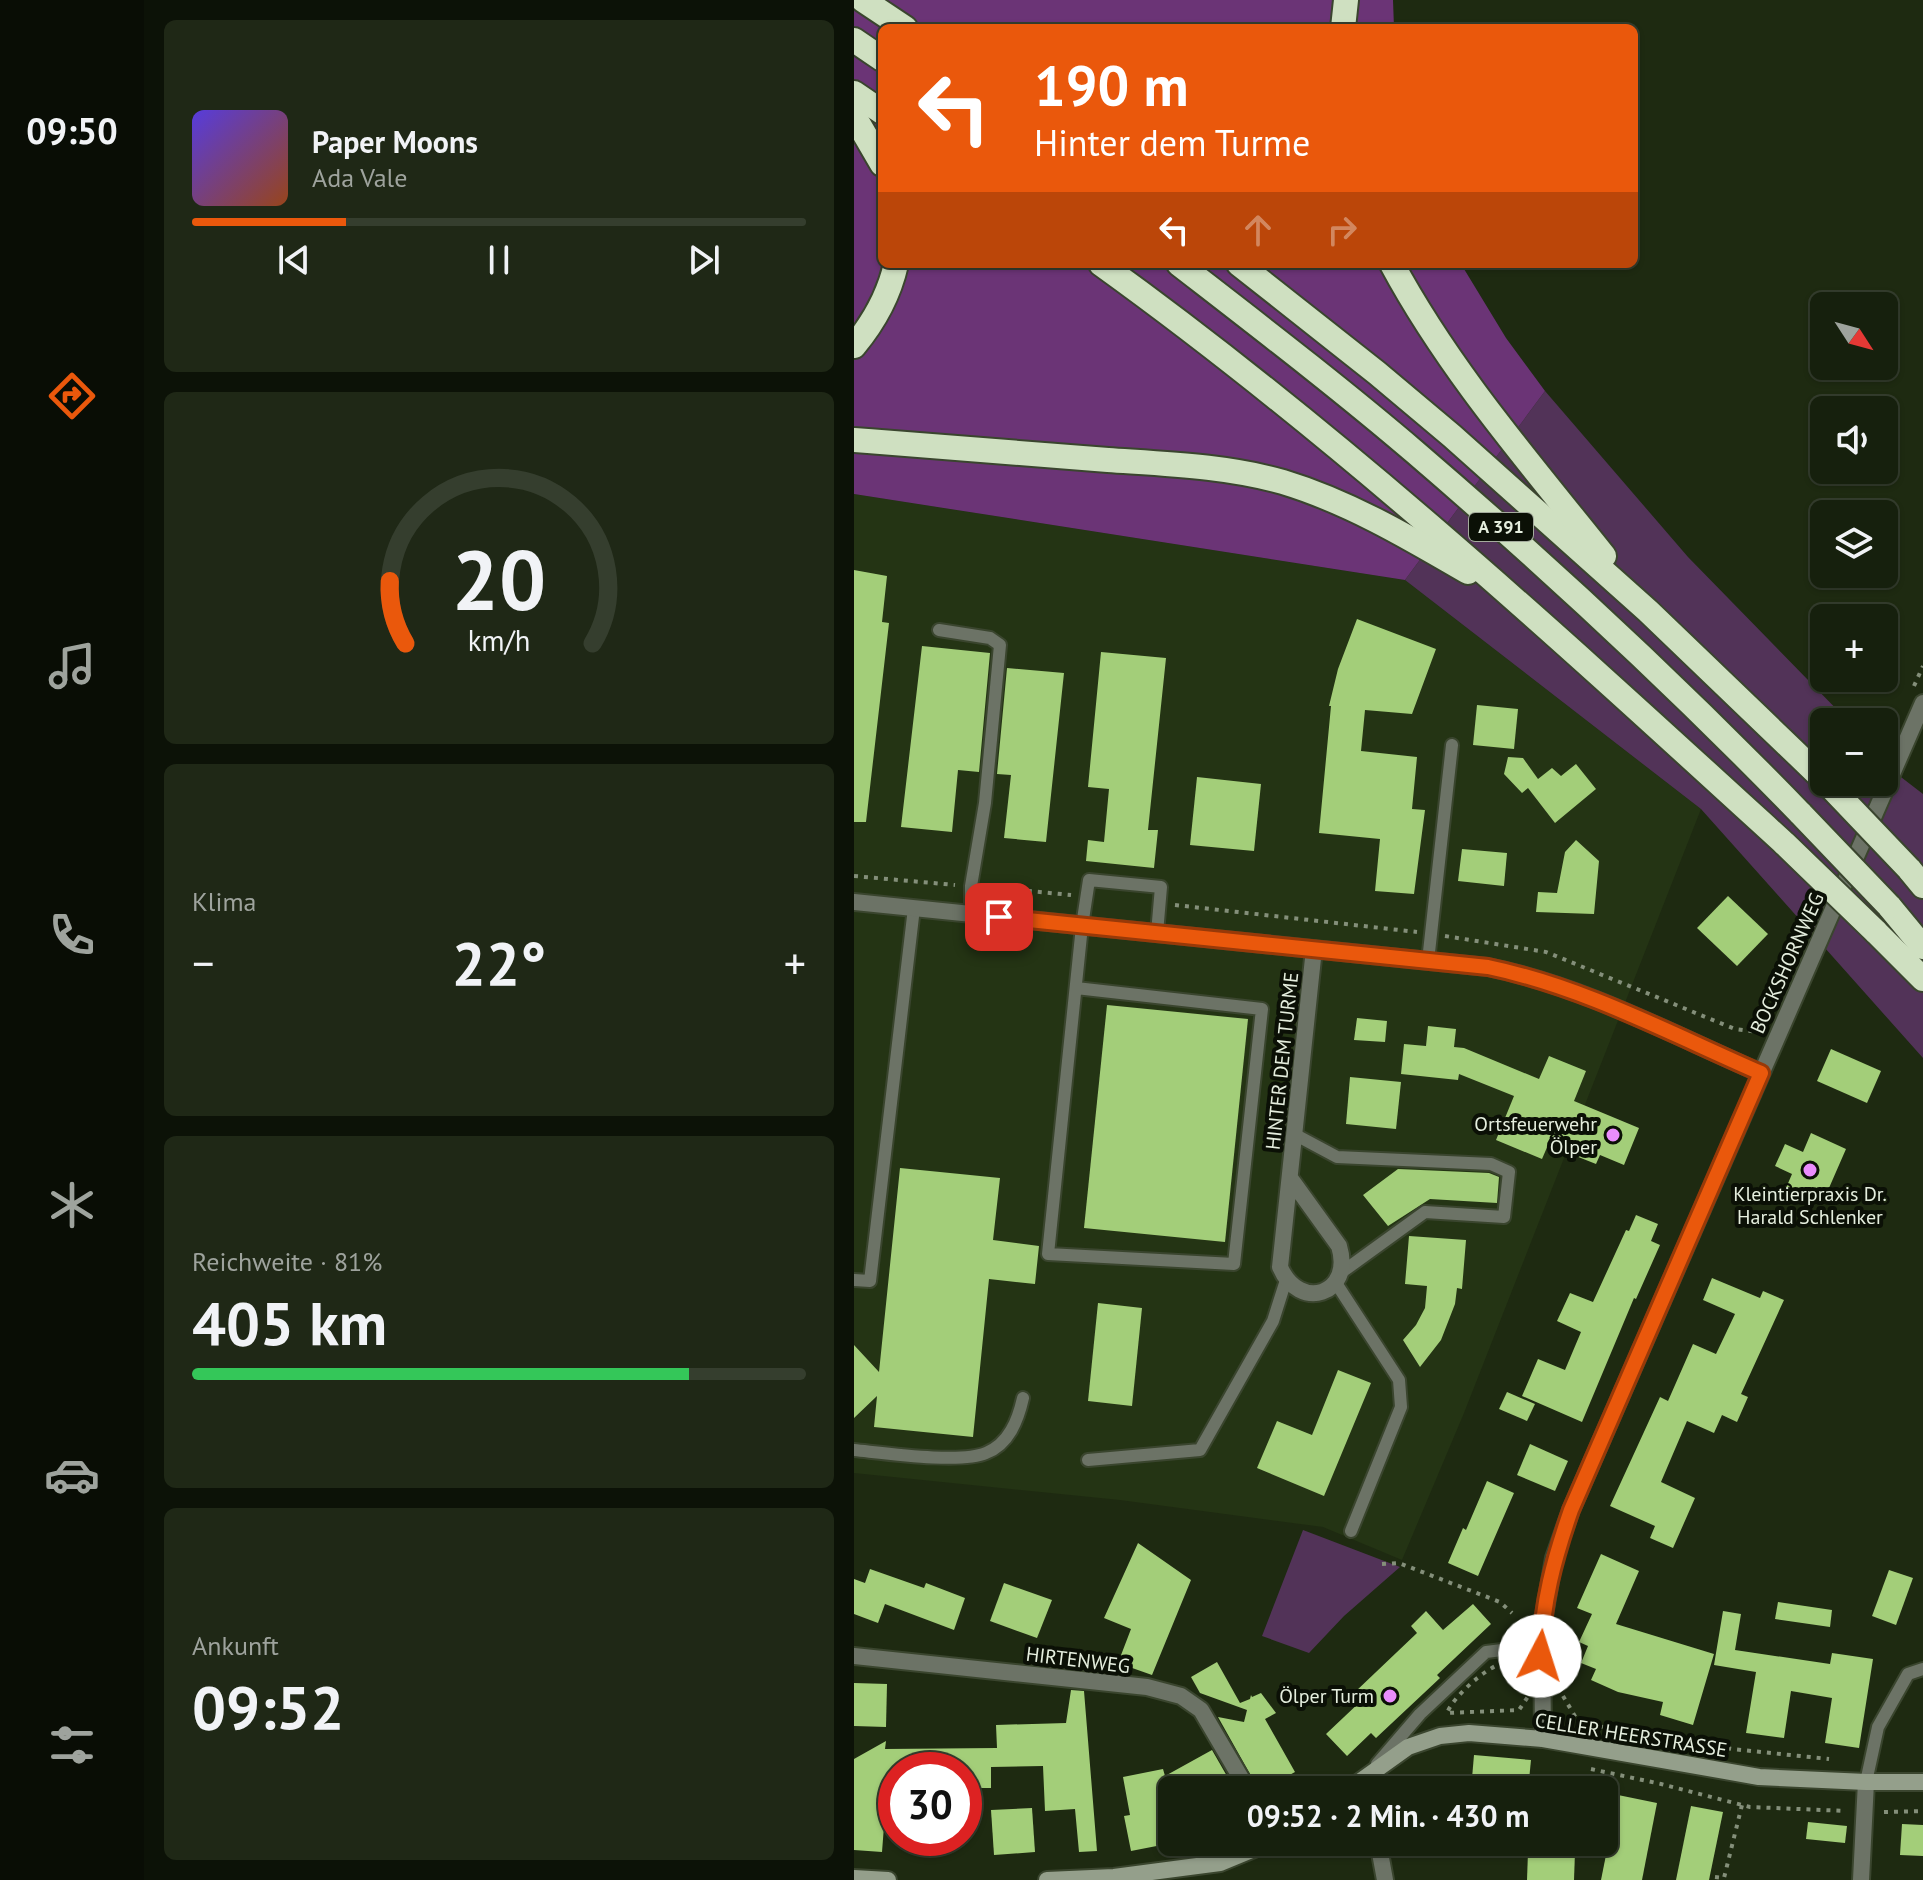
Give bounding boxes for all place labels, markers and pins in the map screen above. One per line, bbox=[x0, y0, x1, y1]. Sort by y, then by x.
pin bbox=[965, 883, 1033, 951]
place label: Ortsfeuerwehr Ölper bbox=[1474, 1111, 1597, 1160]
marker: Ortsfeuerwehr Ölper bbox=[1604, 1126, 1622, 1144]
marker: Kleintierpraxis Dr. Harald Schlenker bbox=[1801, 1161, 1819, 1179]
place label: Kleintierpraxis Dr. Harald Schlenker bbox=[1733, 1181, 1887, 1230]
place label: Ölper Turm bbox=[1279, 1683, 1374, 1709]
marker: Ölper Turm bbox=[1381, 1687, 1399, 1705]

